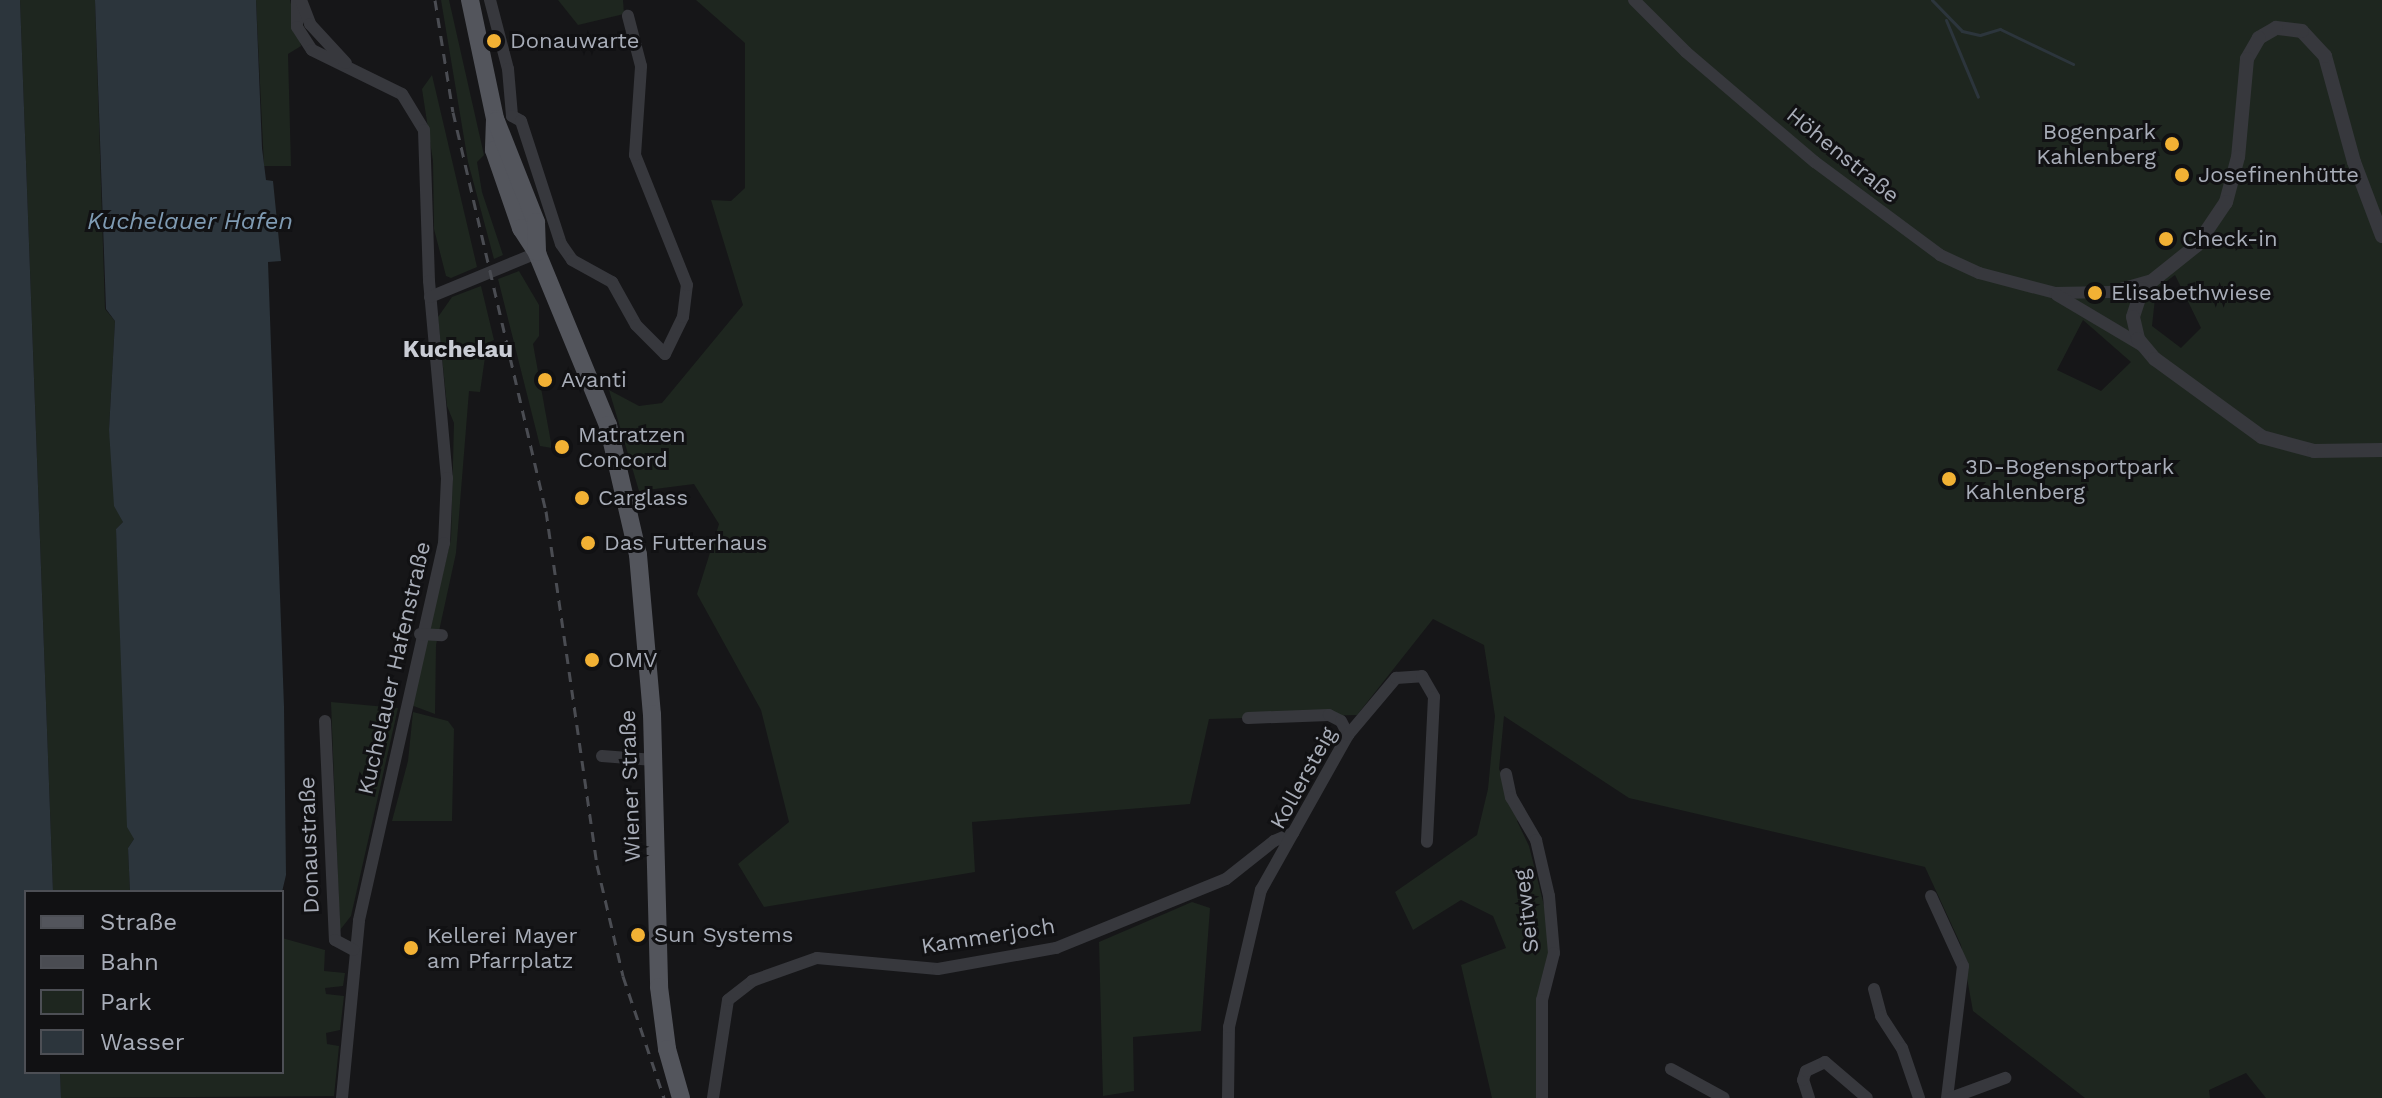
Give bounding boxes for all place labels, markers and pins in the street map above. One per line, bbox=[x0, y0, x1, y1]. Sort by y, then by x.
place label: Donauwarte bbox=[510, 28, 640, 54]
marker: Donauwarte bbox=[485, 32, 503, 50]
place label: Bogenpark Kahlenberg bbox=[2036, 118, 2156, 170]
marker: Bogenpark Kahlenberg bbox=[2163, 135, 2181, 153]
place label: Josefinenhütte bbox=[2198, 162, 2359, 188]
marker: Josefinenhütte bbox=[2173, 166, 2191, 184]
place label: Check-in bbox=[2182, 226, 2278, 252]
marker: Check-in bbox=[2157, 230, 2175, 248]
place label: Elisabethwiese bbox=[2111, 280, 2272, 306]
marker: Elisabethwiese bbox=[2086, 284, 2104, 302]
place label: Avanti bbox=[561, 367, 627, 393]
marker: Avanti bbox=[536, 371, 554, 389]
place label: Matratzen Concord bbox=[578, 421, 686, 472]
marker: Matratzen Concord bbox=[553, 438, 571, 456]
place label: 3D-Bogensportpark Kahlenberg bbox=[1965, 453, 2174, 504]
marker: 3D-Bogensportpark Kahlenberg bbox=[1940, 470, 1958, 488]
place label: Carglass bbox=[598, 485, 688, 511]
marker: Carglass bbox=[573, 489, 591, 507]
place label: Das Futterhaus bbox=[604, 530, 767, 556]
marker: Das Futterhaus bbox=[579, 534, 597, 552]
place label: OMV bbox=[608, 647, 657, 673]
marker: OMV bbox=[583, 651, 601, 669]
place label: Kellerei Mayer am Pfarrplatz bbox=[427, 922, 578, 974]
place label: Sun Systems bbox=[654, 922, 793, 948]
marker: Sun Systems bbox=[629, 926, 647, 944]
marker: Kellerei Mayer am Pfarrplatz bbox=[402, 939, 420, 957]

